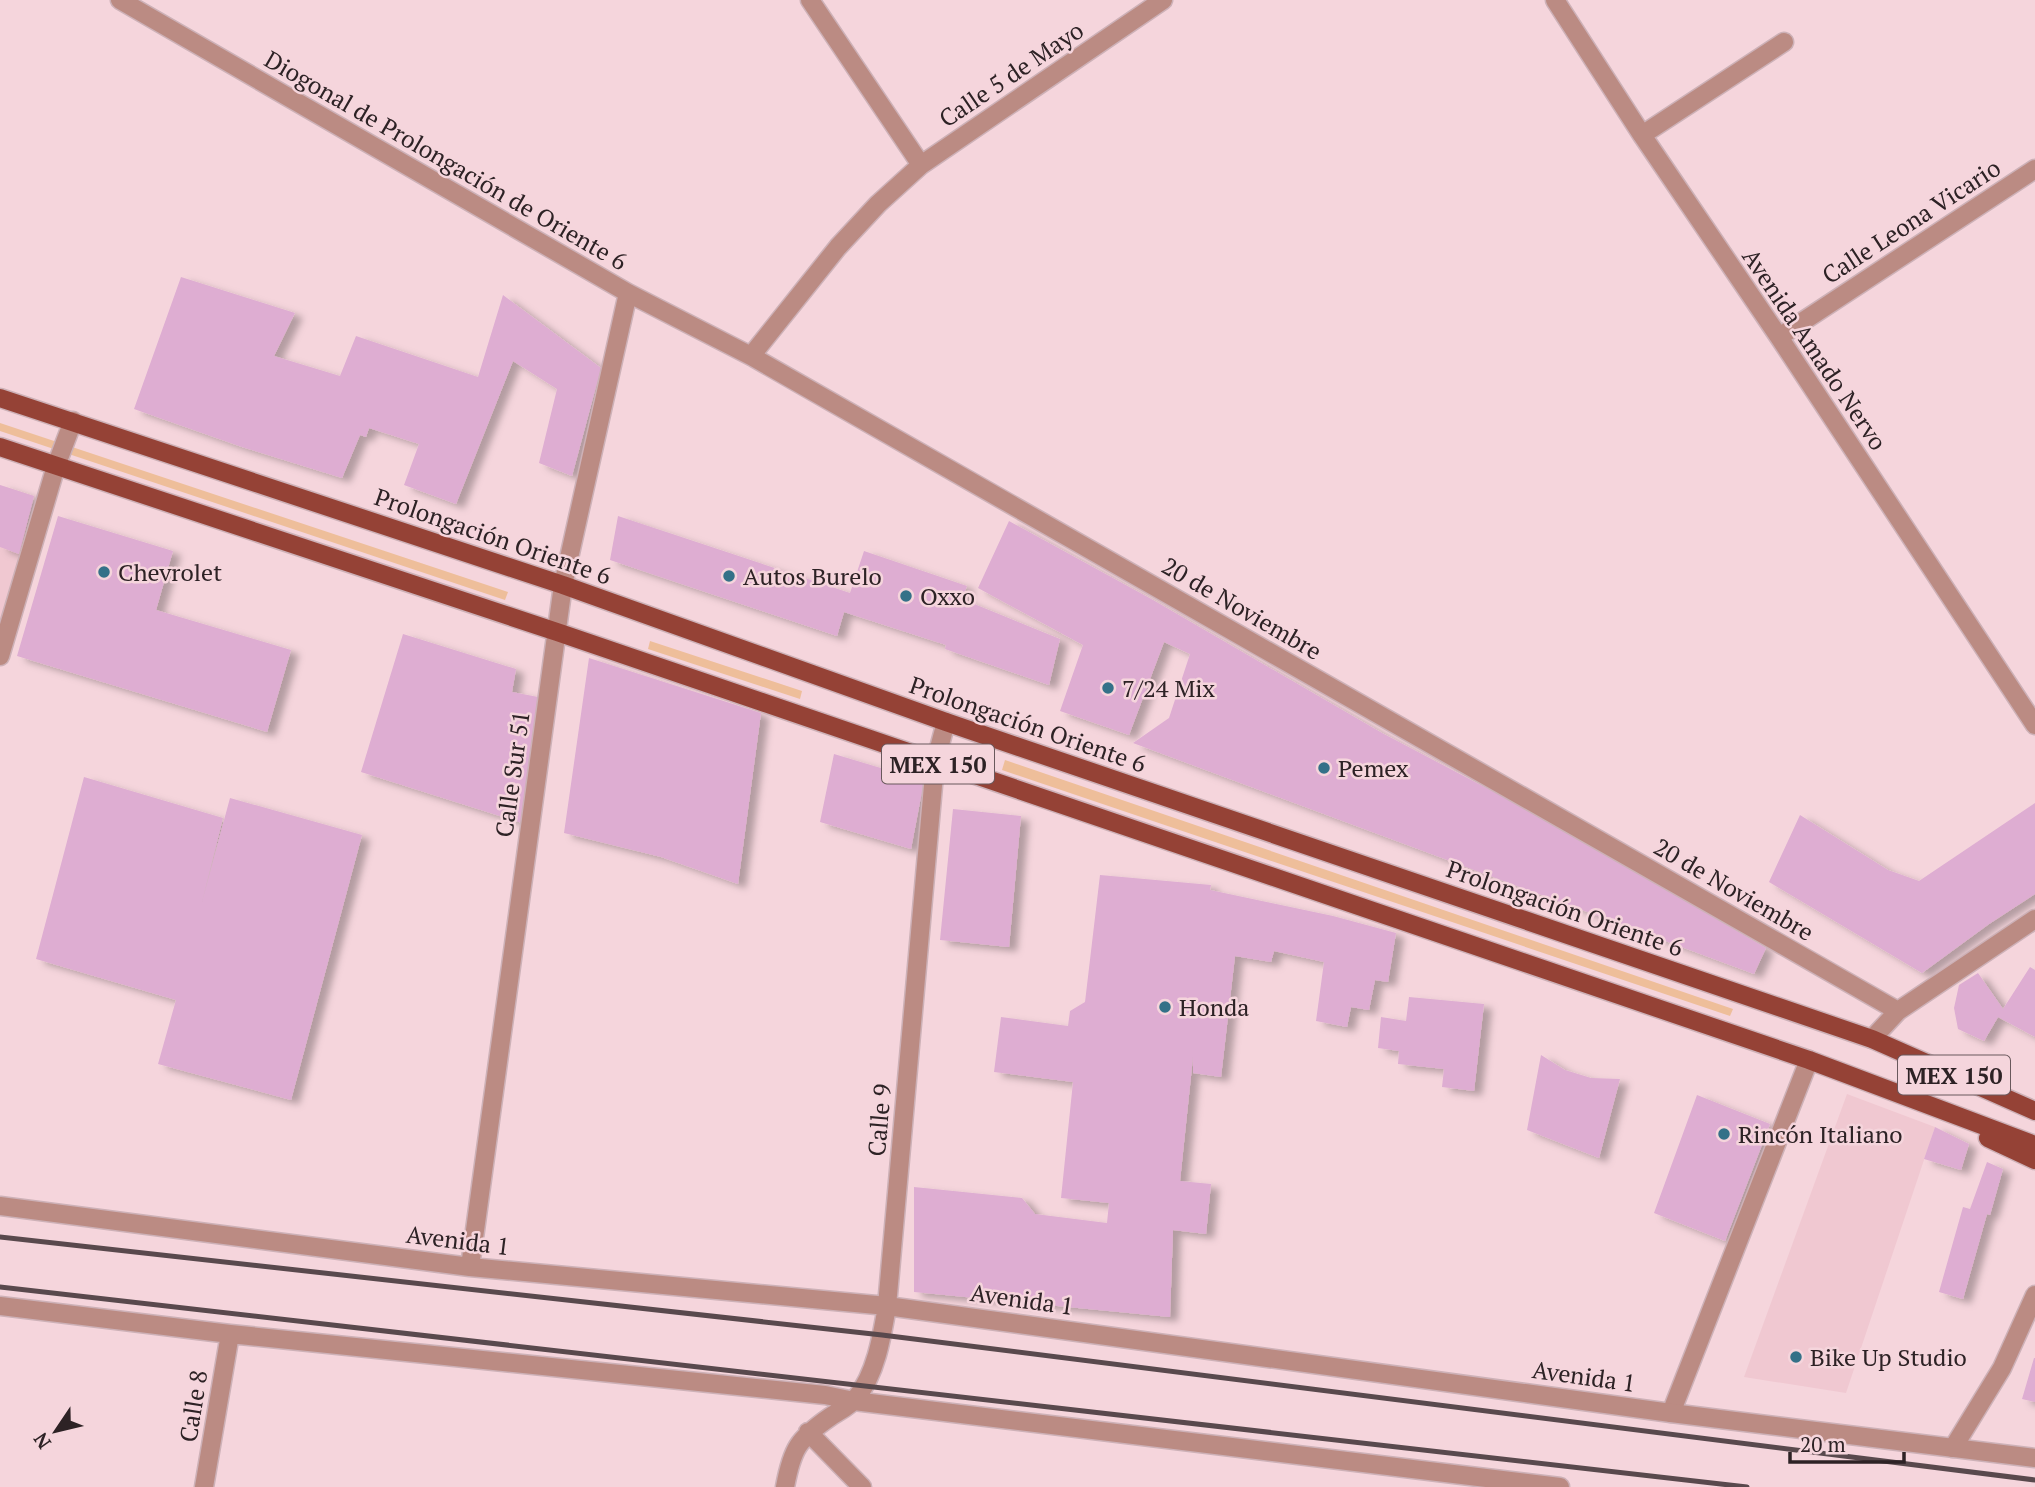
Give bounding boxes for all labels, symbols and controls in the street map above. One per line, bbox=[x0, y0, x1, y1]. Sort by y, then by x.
street label: Calle 5 de Mayo bbox=[933, 14, 1089, 134]
street label: Diogonal de Prolongación de Oriente 6 bbox=[259, 43, 633, 277]
street label: Calle Leona Vicario bbox=[1816, 151, 2006, 291]
street label: Avenida Amado Nervo bbox=[1736, 242, 1894, 456]
street label: Prolongación Oriente 6 bbox=[370, 480, 616, 592]
street label: 20 de Noviembre bbox=[1156, 549, 1328, 667]
place label: Chevrolet bbox=[118, 556, 222, 588]
place label: Autos Burelo bbox=[743, 560, 882, 592]
marker: Chevrolet bbox=[96, 564, 112, 580]
marker: Autos Burelo bbox=[721, 568, 737, 584]
place label: Oxxo bbox=[920, 580, 975, 612]
marker: Oxxo bbox=[898, 588, 914, 604]
street label: Prolongación Oriente 6 bbox=[905, 668, 1151, 780]
place label: 7/24 Mix bbox=[1122, 672, 1215, 704]
marker: 7/24 Mix bbox=[1100, 680, 1116, 696]
street label: Calle Sur 51 bbox=[487, 709, 537, 839]
road number: MEX 150 bbox=[882, 744, 994, 784]
place label: Pemex bbox=[1338, 752, 1409, 784]
marker: Pemex bbox=[1316, 760, 1332, 776]
street label: 20 de Noviembre bbox=[1648, 830, 1820, 948]
street label: Prolongación Oriente 6 bbox=[1442, 852, 1688, 964]
place label: Honda bbox=[1179, 991, 1249, 1023]
marker: Honda bbox=[1157, 999, 1173, 1015]
road number: MEX 150 bbox=[1898, 1056, 2010, 1094]
street label: Calle 9 bbox=[860, 1082, 898, 1158]
place label: Rincón Italiano bbox=[1738, 1118, 1902, 1150]
marker: Rincón Italiano bbox=[1716, 1126, 1732, 1142]
street label: Avenida 1 bbox=[404, 1218, 512, 1262]
street label: Avenida 1 bbox=[968, 1276, 1076, 1322]
place label: Bike Up Studio bbox=[1810, 1341, 1967, 1373]
marker: Bike Up Studio bbox=[1788, 1349, 1804, 1365]
street label: Avenida 1 bbox=[1530, 1353, 1638, 1399]
street label: Calle 8 bbox=[172, 1368, 214, 1444]
north arrow bbox=[21, 1396, 91, 1466]
scale bar bbox=[1790, 1420, 1904, 1464]
text: N bbox=[27, 1427, 56, 1454]
text: 20 m bbox=[1800, 1430, 1846, 1458]

